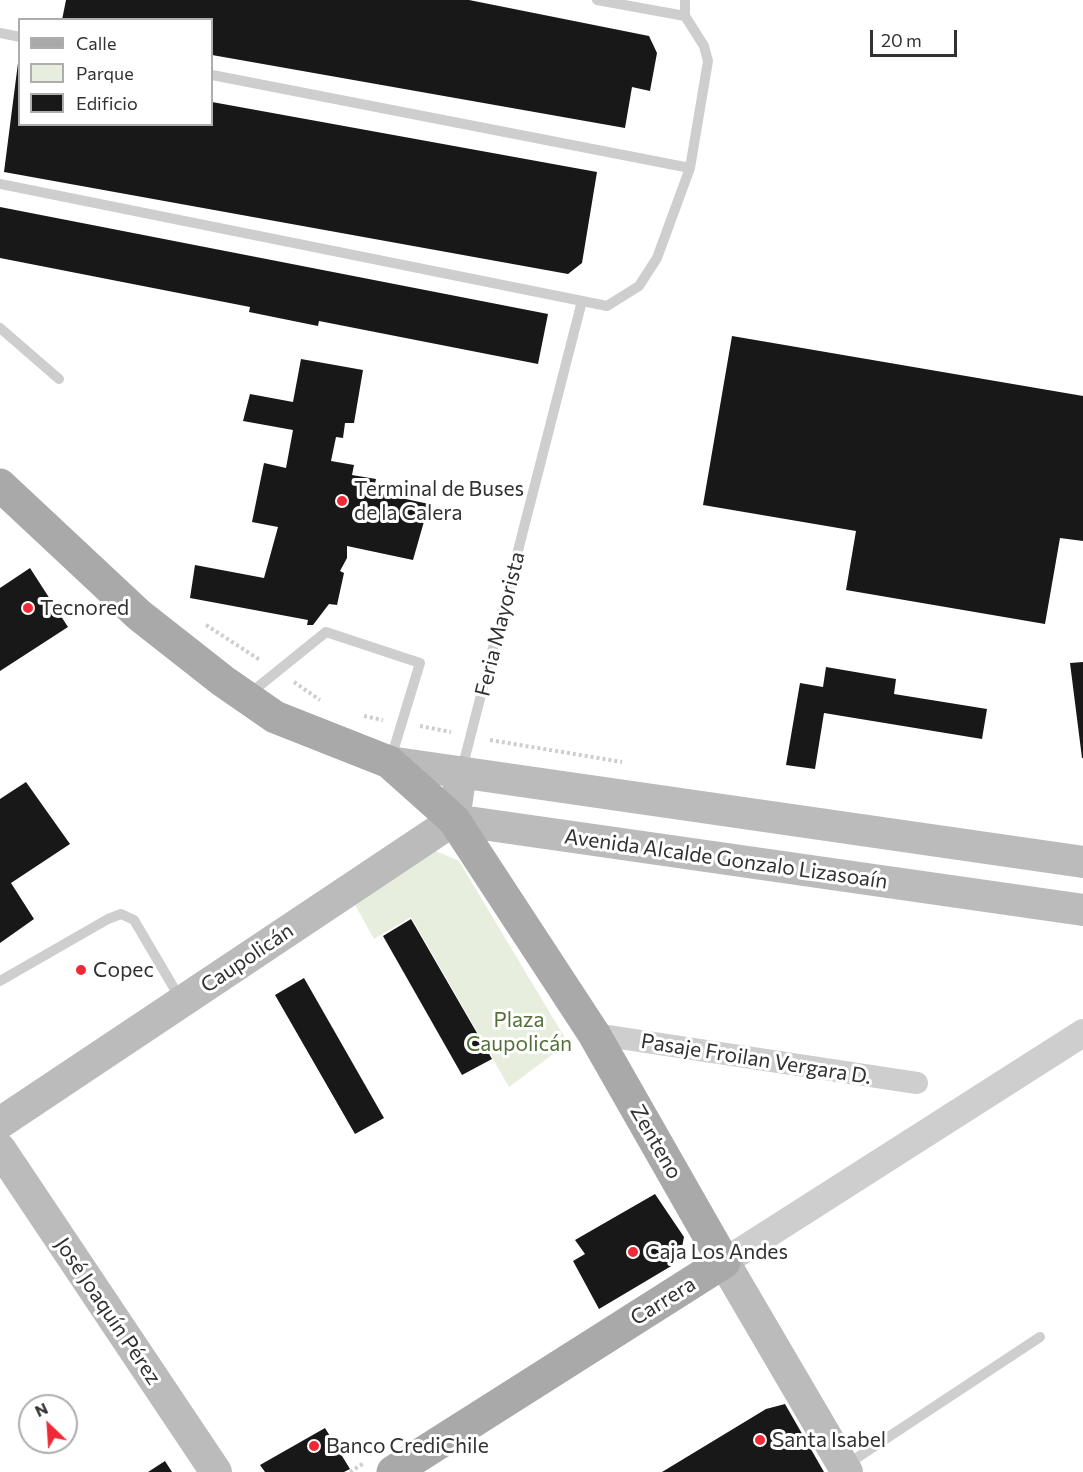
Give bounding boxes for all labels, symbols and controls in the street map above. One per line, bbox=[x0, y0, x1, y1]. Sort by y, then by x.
legend bbox=[18, 18, 213, 126]
scale bar bbox=[873, 18, 960, 56]
text: 20 m bbox=[881, 29, 922, 51]
text: Calle bbox=[76, 32, 116, 54]
text: Parque bbox=[76, 62, 134, 84]
text: Edificio bbox=[76, 92, 138, 114]
place label: Terminal de Buses de la Calera bbox=[354, 476, 524, 526]
marker: Terminal de Buses de la Calera bbox=[335, 494, 349, 508]
street label: Feria Mayorista bbox=[470, 549, 530, 699]
place label: Tecnored bbox=[40, 595, 129, 621]
marker: Tecnored bbox=[21, 601, 35, 615]
street label: Avenida Alcalde Gonzalo Lizasoaín bbox=[563, 824, 889, 894]
street label: Caupolicán bbox=[196, 918, 298, 998]
place label: Copec bbox=[93, 957, 154, 983]
marker: Copec bbox=[74, 963, 88, 977]
park label: Plaza Caupolicán bbox=[466, 1007, 572, 1057]
street label: Pasaje Froilan Vergara D. bbox=[639, 1028, 873, 1090]
street label: Zenteno bbox=[625, 1100, 687, 1184]
street label: José Joaquín Pérez bbox=[50, 1233, 166, 1389]
place label: Caja Los Andes bbox=[645, 1239, 788, 1265]
marker: Caja Los Andes bbox=[626, 1245, 640, 1259]
street label: Carrera bbox=[626, 1271, 700, 1331]
north arrow bbox=[18, 1394, 78, 1454]
text: N bbox=[32, 1398, 50, 1420]
place label: Santa Isabel bbox=[772, 1427, 886, 1453]
place label: Banco CrediChile bbox=[326, 1433, 489, 1459]
marker: Santa Isabel bbox=[753, 1433, 767, 1447]
marker: Banco CrediChile bbox=[307, 1439, 321, 1453]

